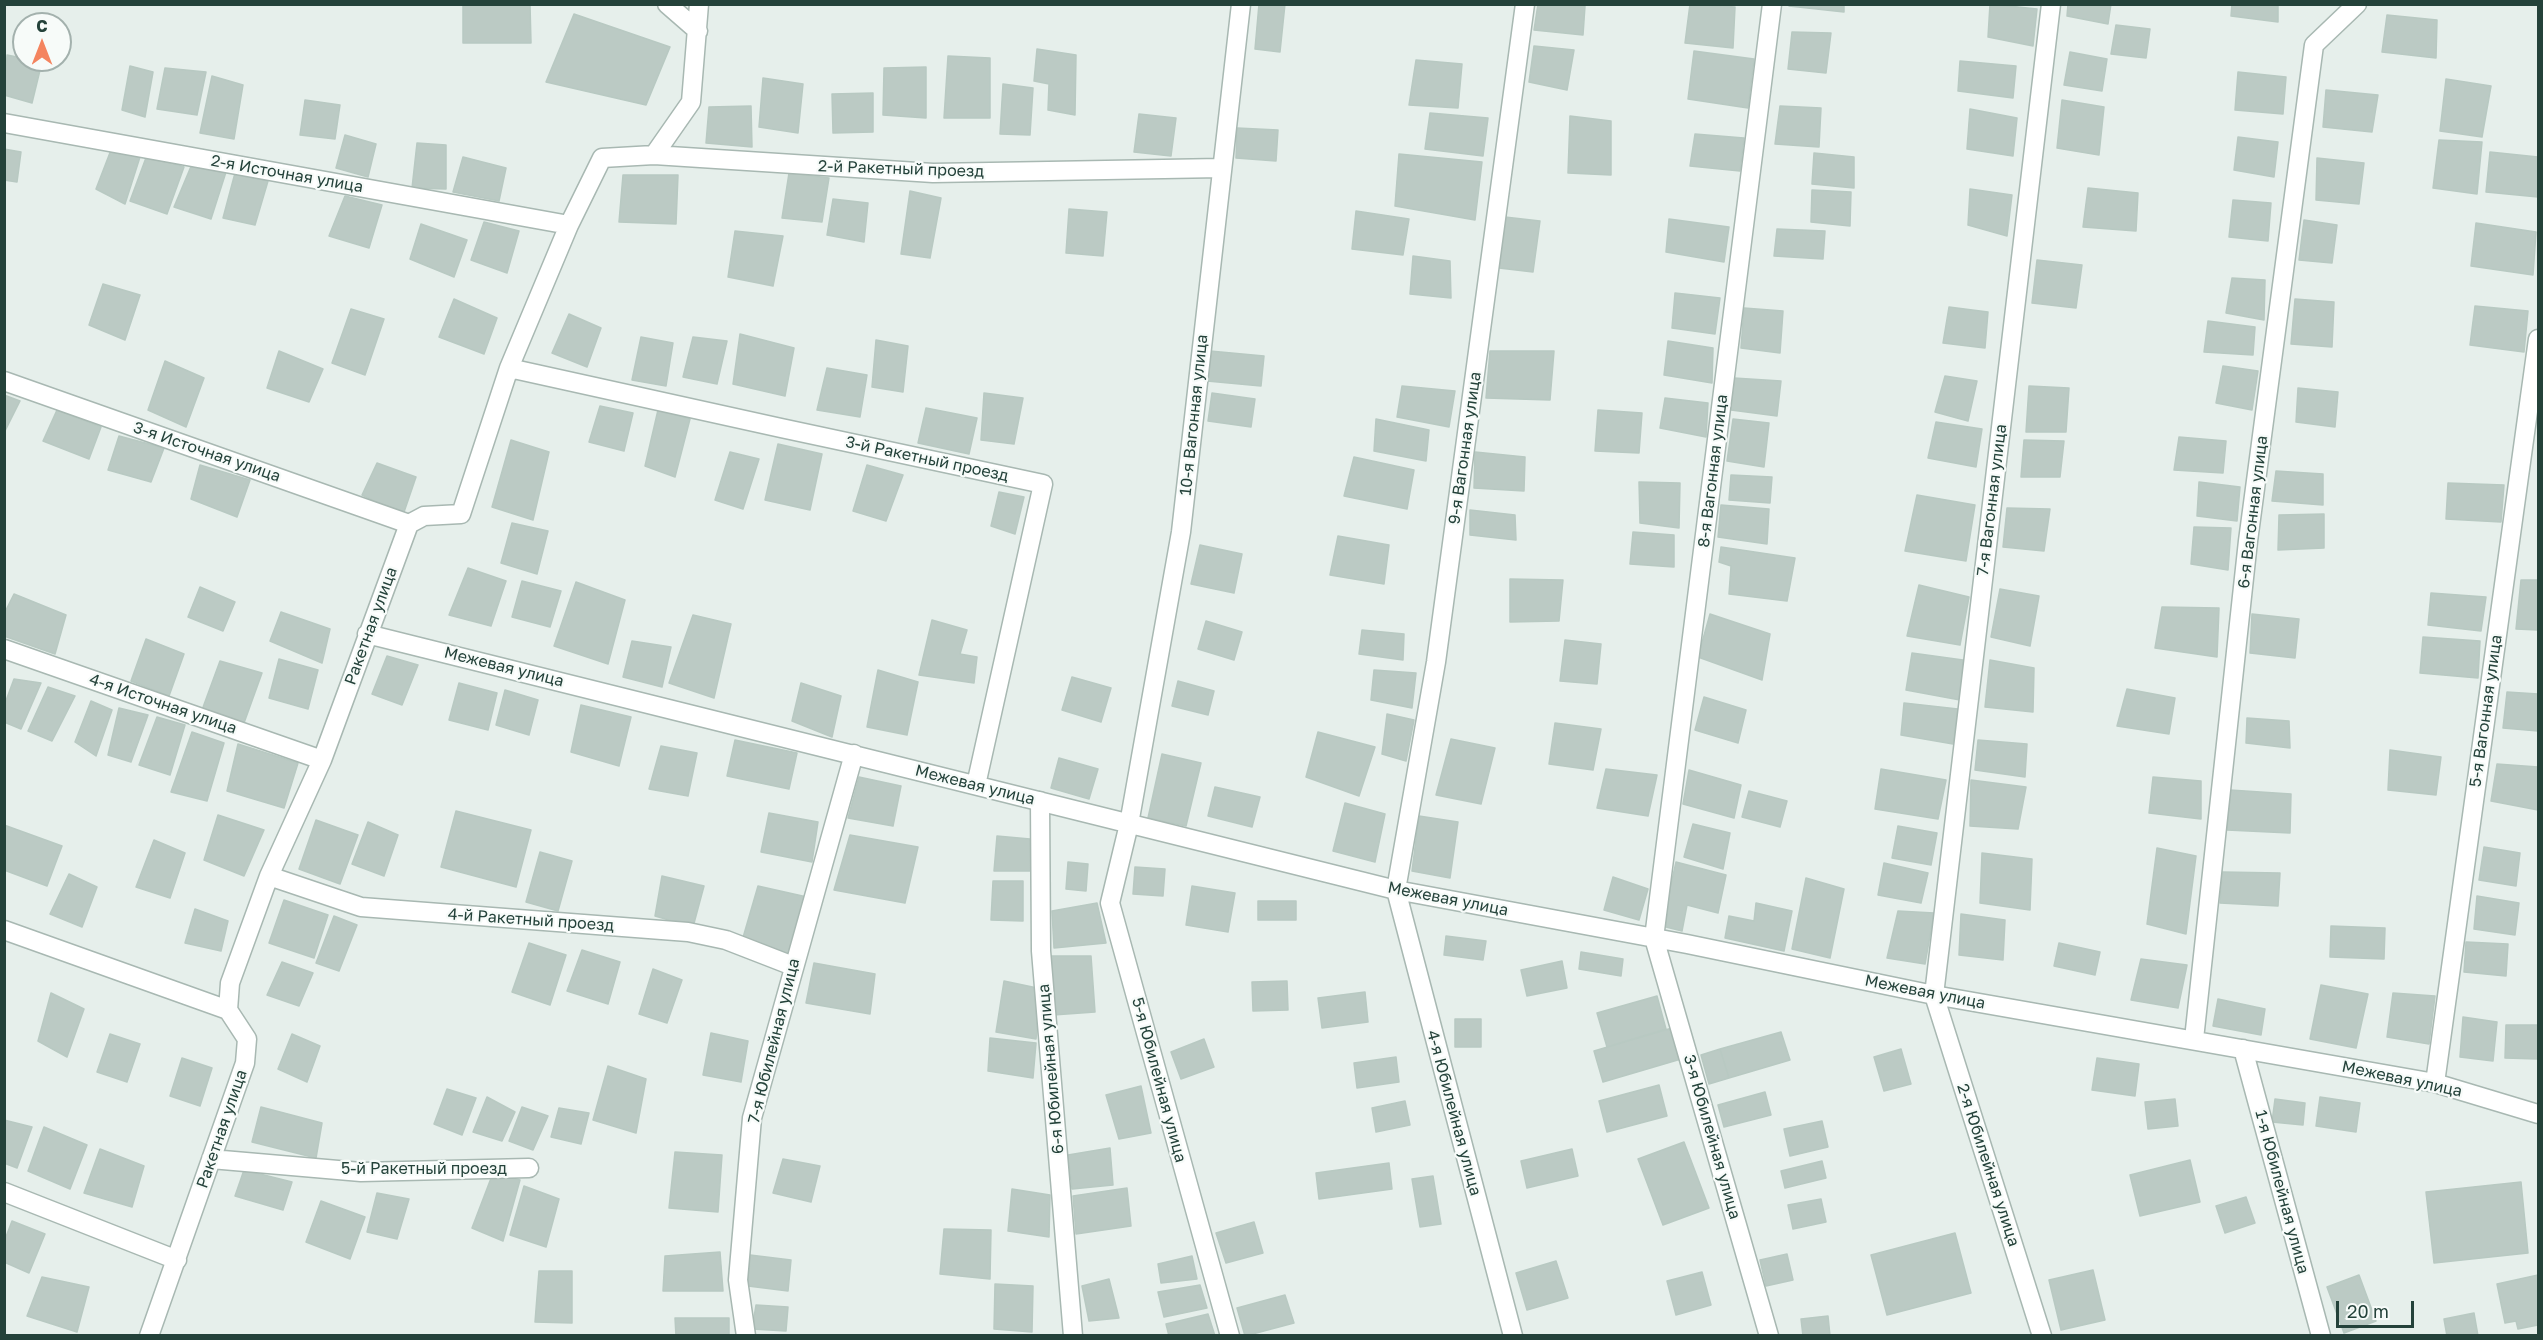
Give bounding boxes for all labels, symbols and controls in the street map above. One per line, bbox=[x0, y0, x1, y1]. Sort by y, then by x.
north arrow bbox=[12, 12, 72, 72]
text: С bbox=[36, 16, 48, 36]
street label: 2-я Источная улица bbox=[209, 151, 365, 197]
street label: 2-й Ракетный проезд bbox=[818, 157, 984, 181]
street label: 10-я Вагонная улица bbox=[1176, 333, 1212, 497]
street label: 9-я Вагонная улица bbox=[1445, 370, 1485, 526]
street label: 8-я Вагонная улица bbox=[1694, 393, 1732, 549]
street label: 3-я Источная улица bbox=[131, 418, 283, 486]
street label: 7-я Вагонная улица bbox=[1973, 423, 2011, 577]
street label: 3-й Ракетный проезд bbox=[844, 432, 1010, 486]
street label: 6-я Вагонная улица bbox=[2234, 434, 2272, 590]
street label: Ракетная улица bbox=[341, 564, 401, 688]
street label: 5-я Вагонная улица bbox=[2466, 634, 2506, 788]
street label: Межевая улица bbox=[442, 643, 566, 691]
street label: 4-я Источная улица bbox=[87, 670, 239, 738]
street label: Межевая улица bbox=[913, 761, 1037, 809]
street label: Межевая улица bbox=[1386, 878, 1510, 920]
street label: 4-й Ракетный проезд bbox=[447, 905, 615, 935]
street label: 7-я Юбилейная улица bbox=[744, 957, 804, 1125]
street label: Межевая улица bbox=[1863, 971, 1987, 1013]
street label: 6-я Юбилейная улица bbox=[1034, 983, 1068, 1155]
street label: 5-я Юбилейная улица bbox=[1128, 995, 1190, 1165]
street label: 4-я Юбилейная улица bbox=[1423, 1028, 1485, 1198]
street label: 3-я Юбилейная улица bbox=[1679, 1053, 1745, 1221]
street label: Межевая улица bbox=[2340, 1057, 2464, 1101]
street label: Ракетная улица bbox=[193, 1067, 251, 1191]
street label: 2-я Юбилейная улица bbox=[1953, 1081, 2023, 1249]
street label: 1-я Юбилейная улица bbox=[2251, 1108, 2313, 1276]
street label: 5-й Ракетный проезд bbox=[341, 1159, 507, 1179]
scale bar bbox=[2339, 1289, 2417, 1327]
text: 20 m bbox=[2347, 1300, 2389, 1322]

